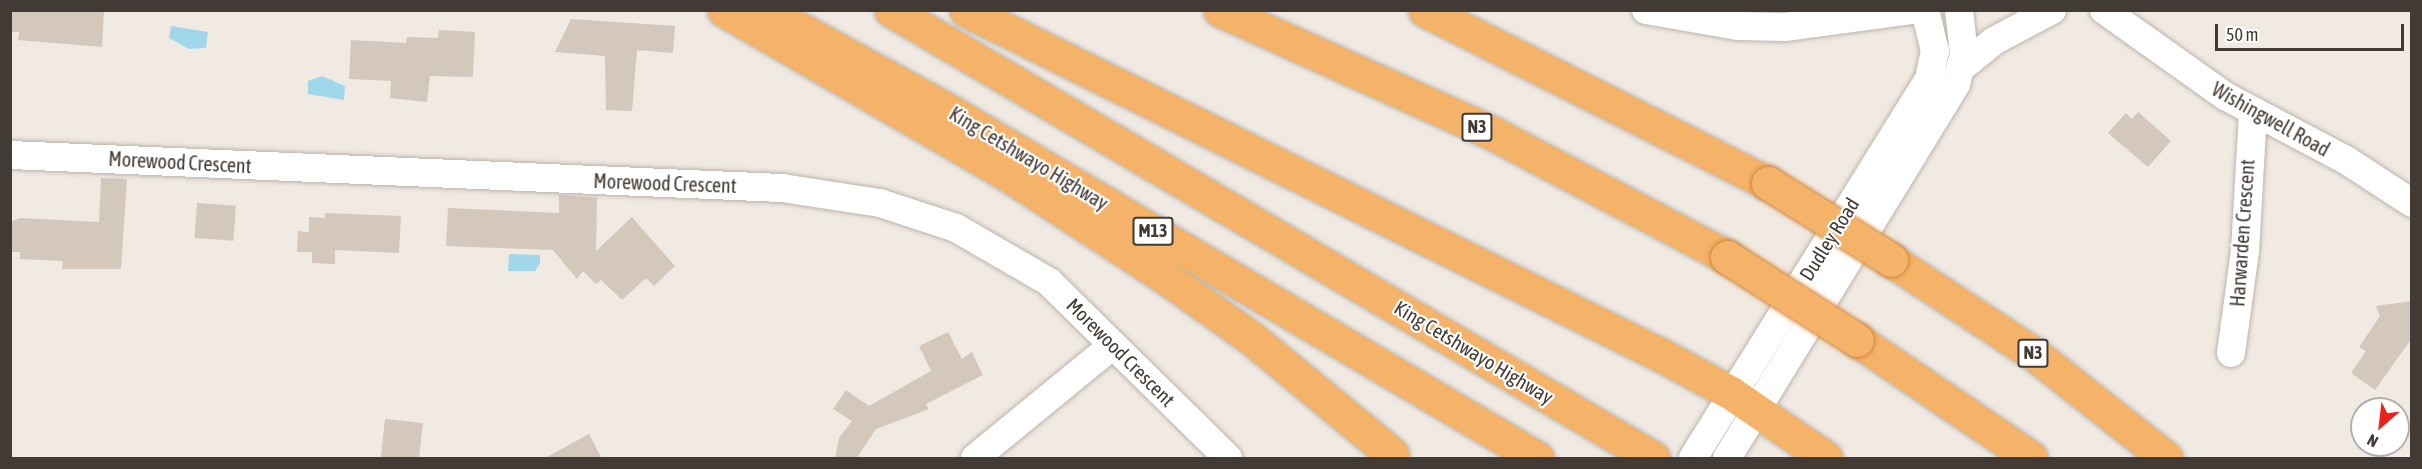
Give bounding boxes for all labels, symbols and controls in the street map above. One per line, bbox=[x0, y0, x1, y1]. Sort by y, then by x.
scale bar bbox=[2218, 12, 2407, 50]
text: 50 m bbox=[2226, 24, 2258, 45]
street label: Wishingwell Road bbox=[2208, 77, 2334, 161]
street label: King Cetshwayo Highway bbox=[945, 101, 1113, 215]
road number: N3 bbox=[1460, 112, 1494, 142]
street label: Morewood Crescent bbox=[108, 146, 252, 178]
street label: Harwarden Crescent bbox=[2225, 158, 2259, 308]
street label: Morewood Crescent bbox=[593, 169, 737, 197]
street label: Dudley Road bbox=[1794, 193, 1864, 285]
road number: M13 bbox=[1132, 216, 1174, 246]
street label: Morewood Crescent bbox=[1062, 293, 1180, 411]
street label: King Cetshwayo Highway bbox=[1390, 295, 1558, 409]
road number: N3 bbox=[2016, 338, 2050, 368]
north arrow bbox=[2350, 397, 2410, 457]
text: N bbox=[2364, 431, 2381, 451]

